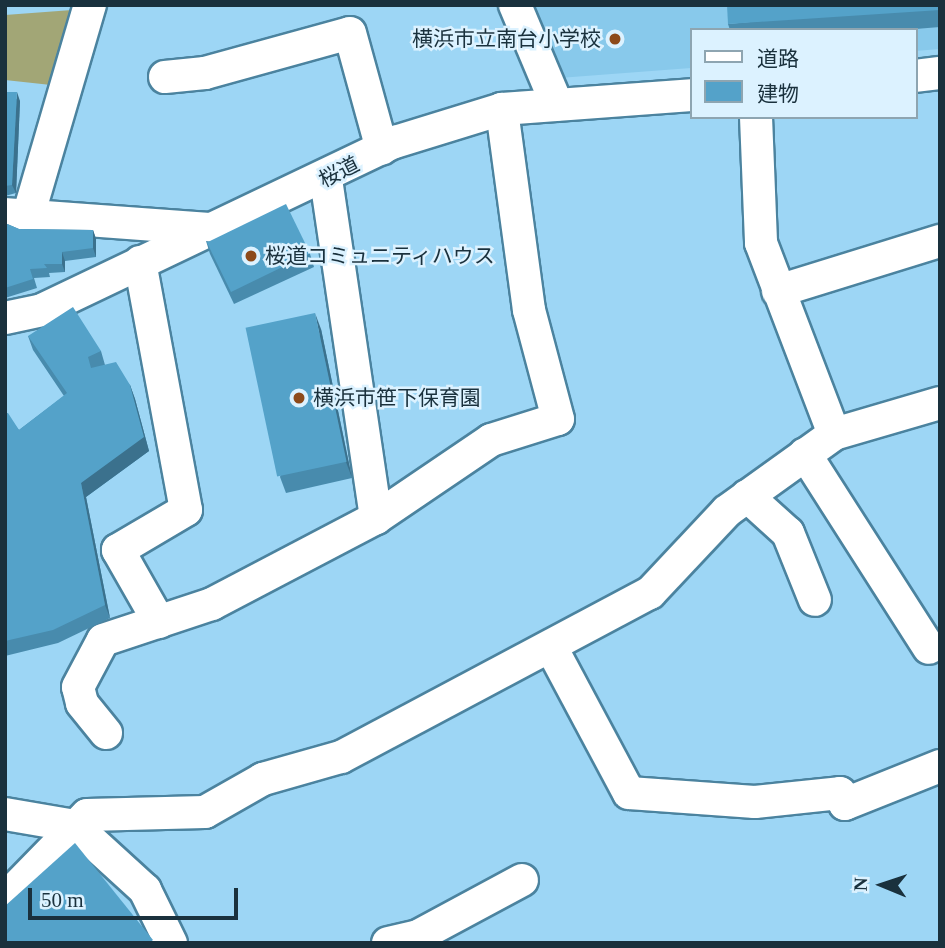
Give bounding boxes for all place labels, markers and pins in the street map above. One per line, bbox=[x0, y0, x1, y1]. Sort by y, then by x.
place label: 横浜市立南台小学校 bbox=[412, 26, 601, 52]
marker: 横浜市立南台小学校 bbox=[607, 31, 623, 47]
place label: 桜道コミュニティハウス bbox=[265, 243, 496, 269]
marker: 桜道コミュニティハウス bbox=[243, 248, 259, 264]
place label: 横浜市笹下保育園 bbox=[313, 385, 481, 411]
marker: 横浜市笹下保育園 bbox=[291, 390, 307, 406]

